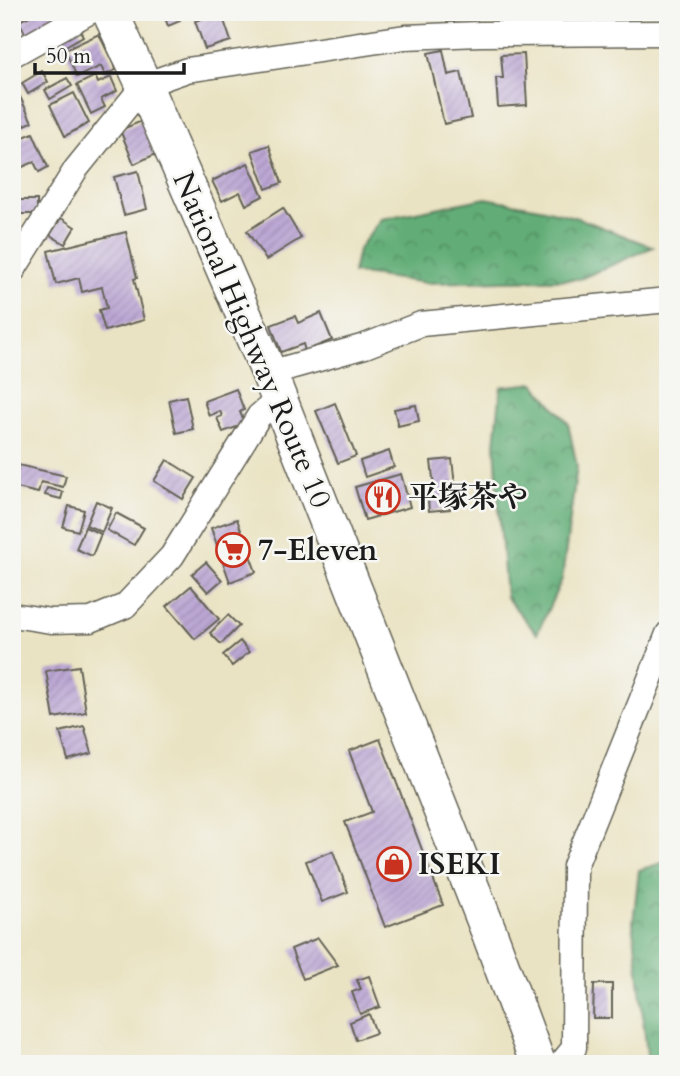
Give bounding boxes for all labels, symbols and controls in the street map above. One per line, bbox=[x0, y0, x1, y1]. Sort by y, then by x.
scale bar bbox=[35, 32, 184, 76]
text: 50 m bbox=[46, 42, 91, 71]
street label: National Highway Route 10 bbox=[163, 166, 341, 514]
place label: 平塚茶や bbox=[408, 477, 528, 518]
restaurant icon: 平塚茶や bbox=[364, 478, 402, 516]
place label: 7-Eleven bbox=[258, 530, 377, 571]
supermarket icon: 7-Eleven bbox=[214, 531, 252, 569]
place label: ISEKI bbox=[418, 844, 501, 885]
shop icon: ISEKI bbox=[375, 845, 413, 883]

